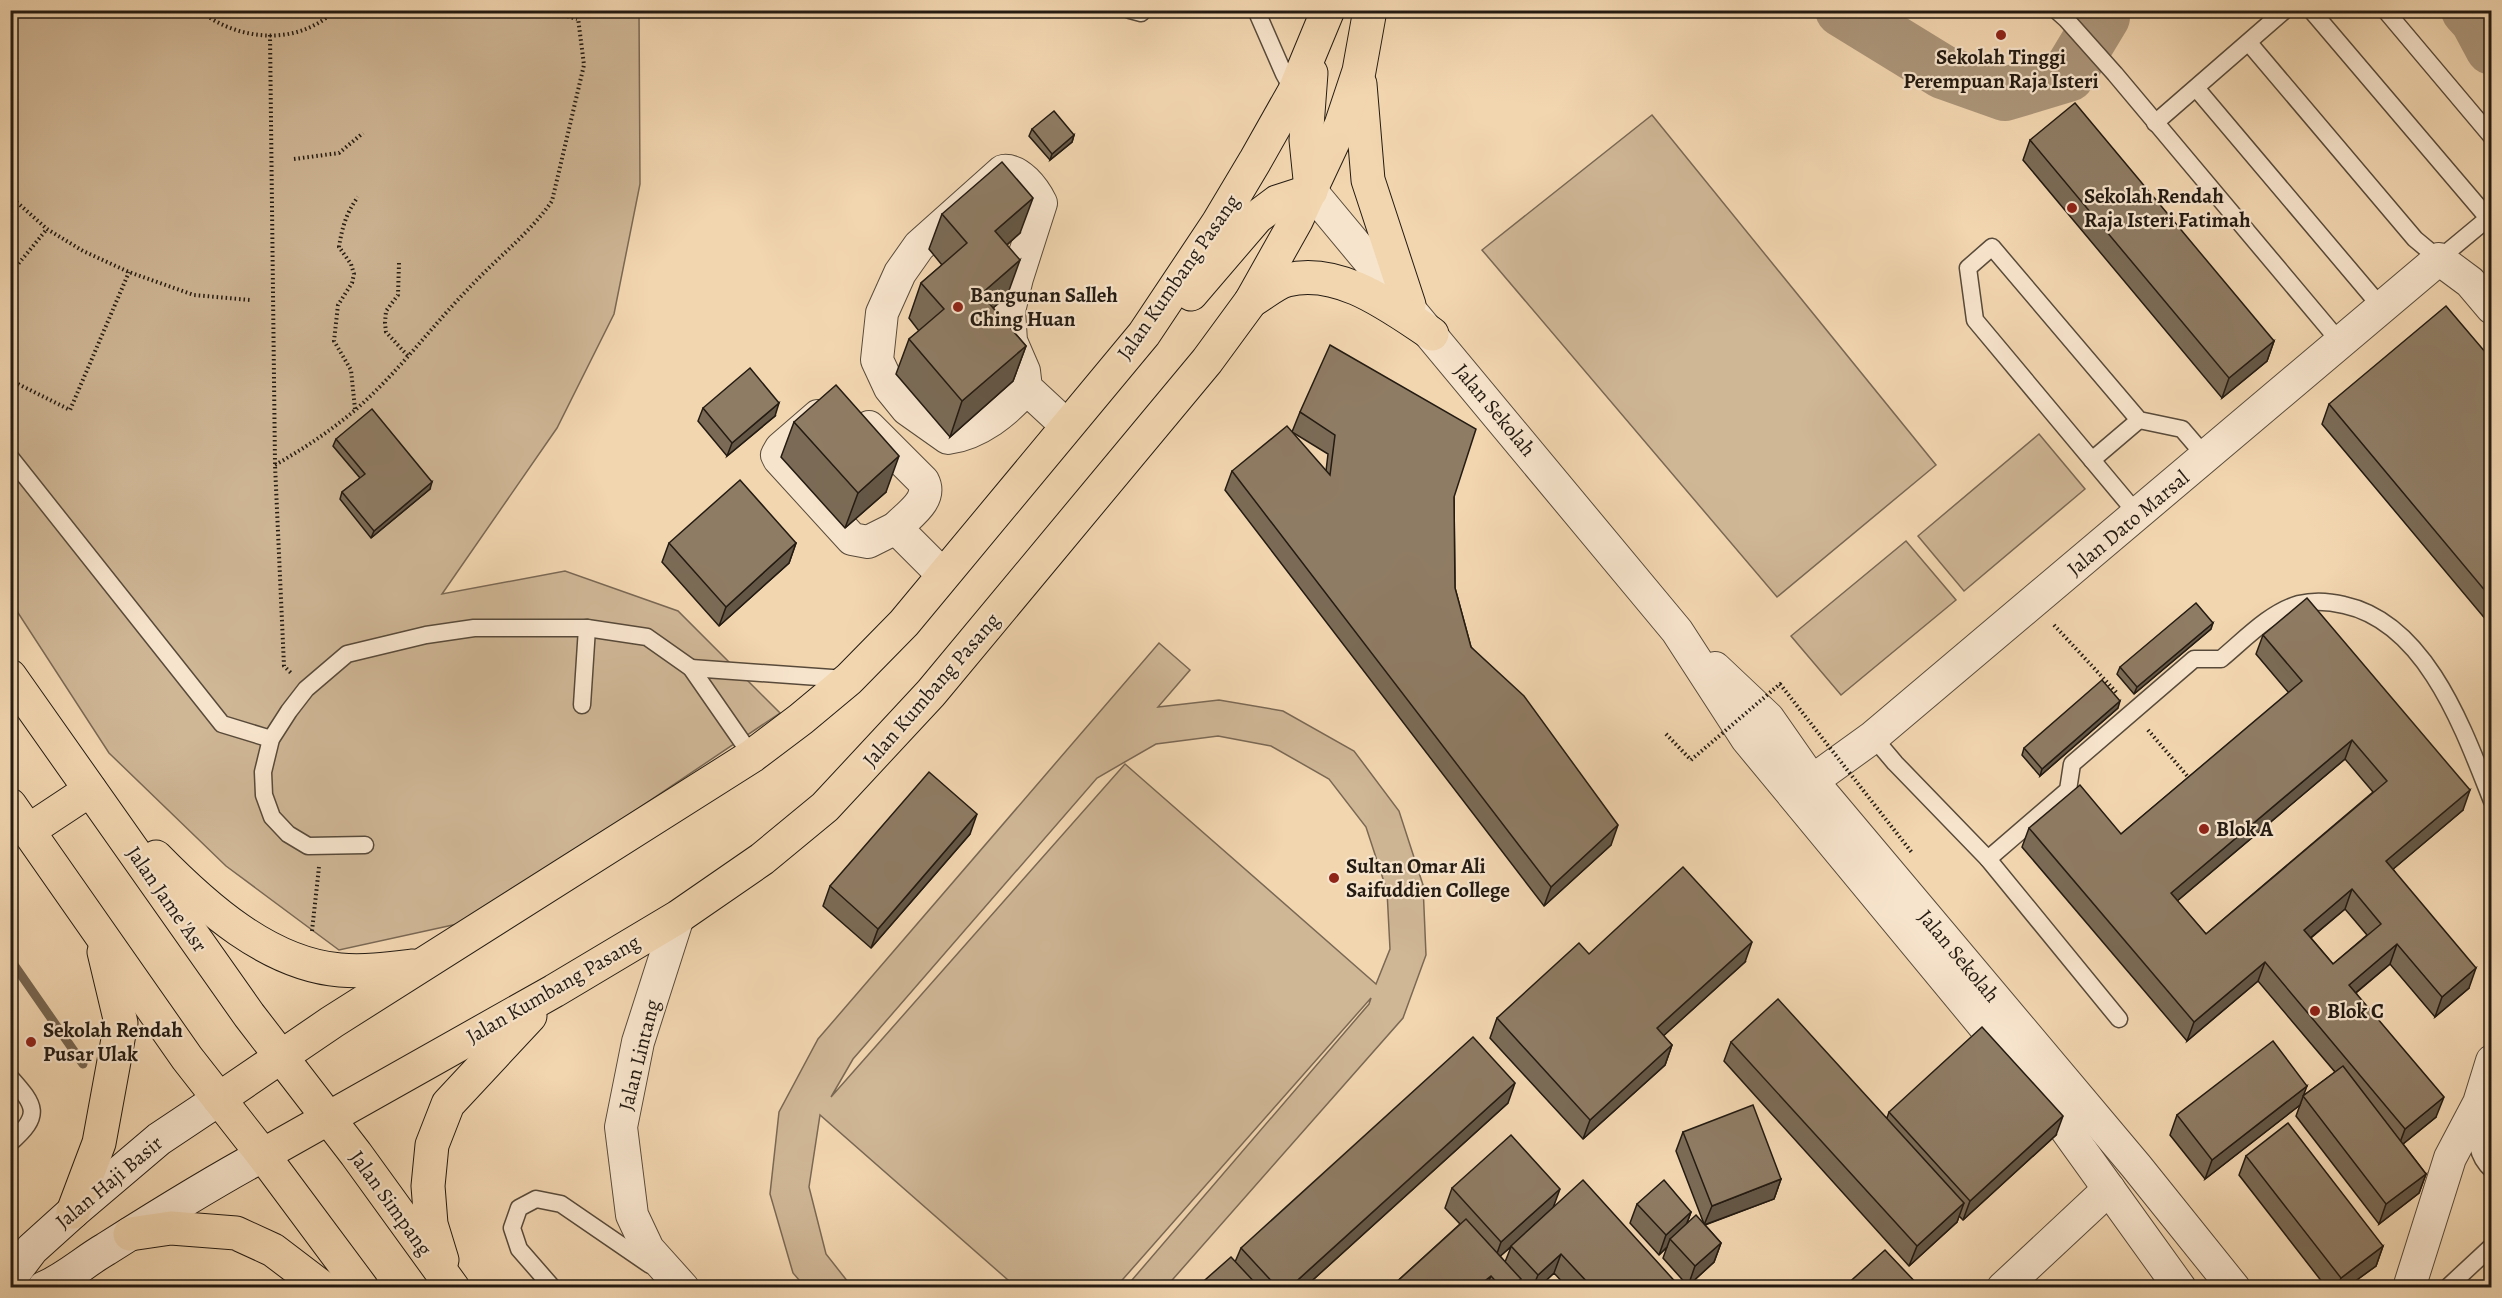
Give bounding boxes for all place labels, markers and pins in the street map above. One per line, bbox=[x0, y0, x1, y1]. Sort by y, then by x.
marker: Sekolah Tinggi Perempuan Raja Isteri bbox=[1994, 28, 2008, 42]
place label: Sekolah Tinggi Perempuan Raja Isteri bbox=[1903, 43, 2099, 95]
place label: Sekolah Rendah Raja Isteri Fatimah bbox=[2084, 182, 2251, 234]
marker: Sekolah Rendah Raja Isteri Fatimah bbox=[2065, 201, 2079, 215]
place label: Bangunan Salleh Ching Huan bbox=[970, 281, 1118, 333]
marker: Bangunan Salleh Ching Huan bbox=[951, 300, 965, 314]
place label: Blok A bbox=[2216, 815, 2274, 843]
marker: Blok A bbox=[2197, 822, 2211, 836]
place label: Sultan Omar Ali Saifuddien College bbox=[1346, 852, 1510, 904]
marker: Sultan Omar Ali Saifuddien College bbox=[1327, 871, 1341, 885]
place label: Blok C bbox=[2327, 997, 2384, 1025]
marker: Blok C bbox=[2308, 1004, 2322, 1018]
place label: Sekolah Rendah Pusar Ulak bbox=[43, 1016, 183, 1068]
marker: Sekolah Rendah Pusar Ulak bbox=[24, 1035, 38, 1049]

